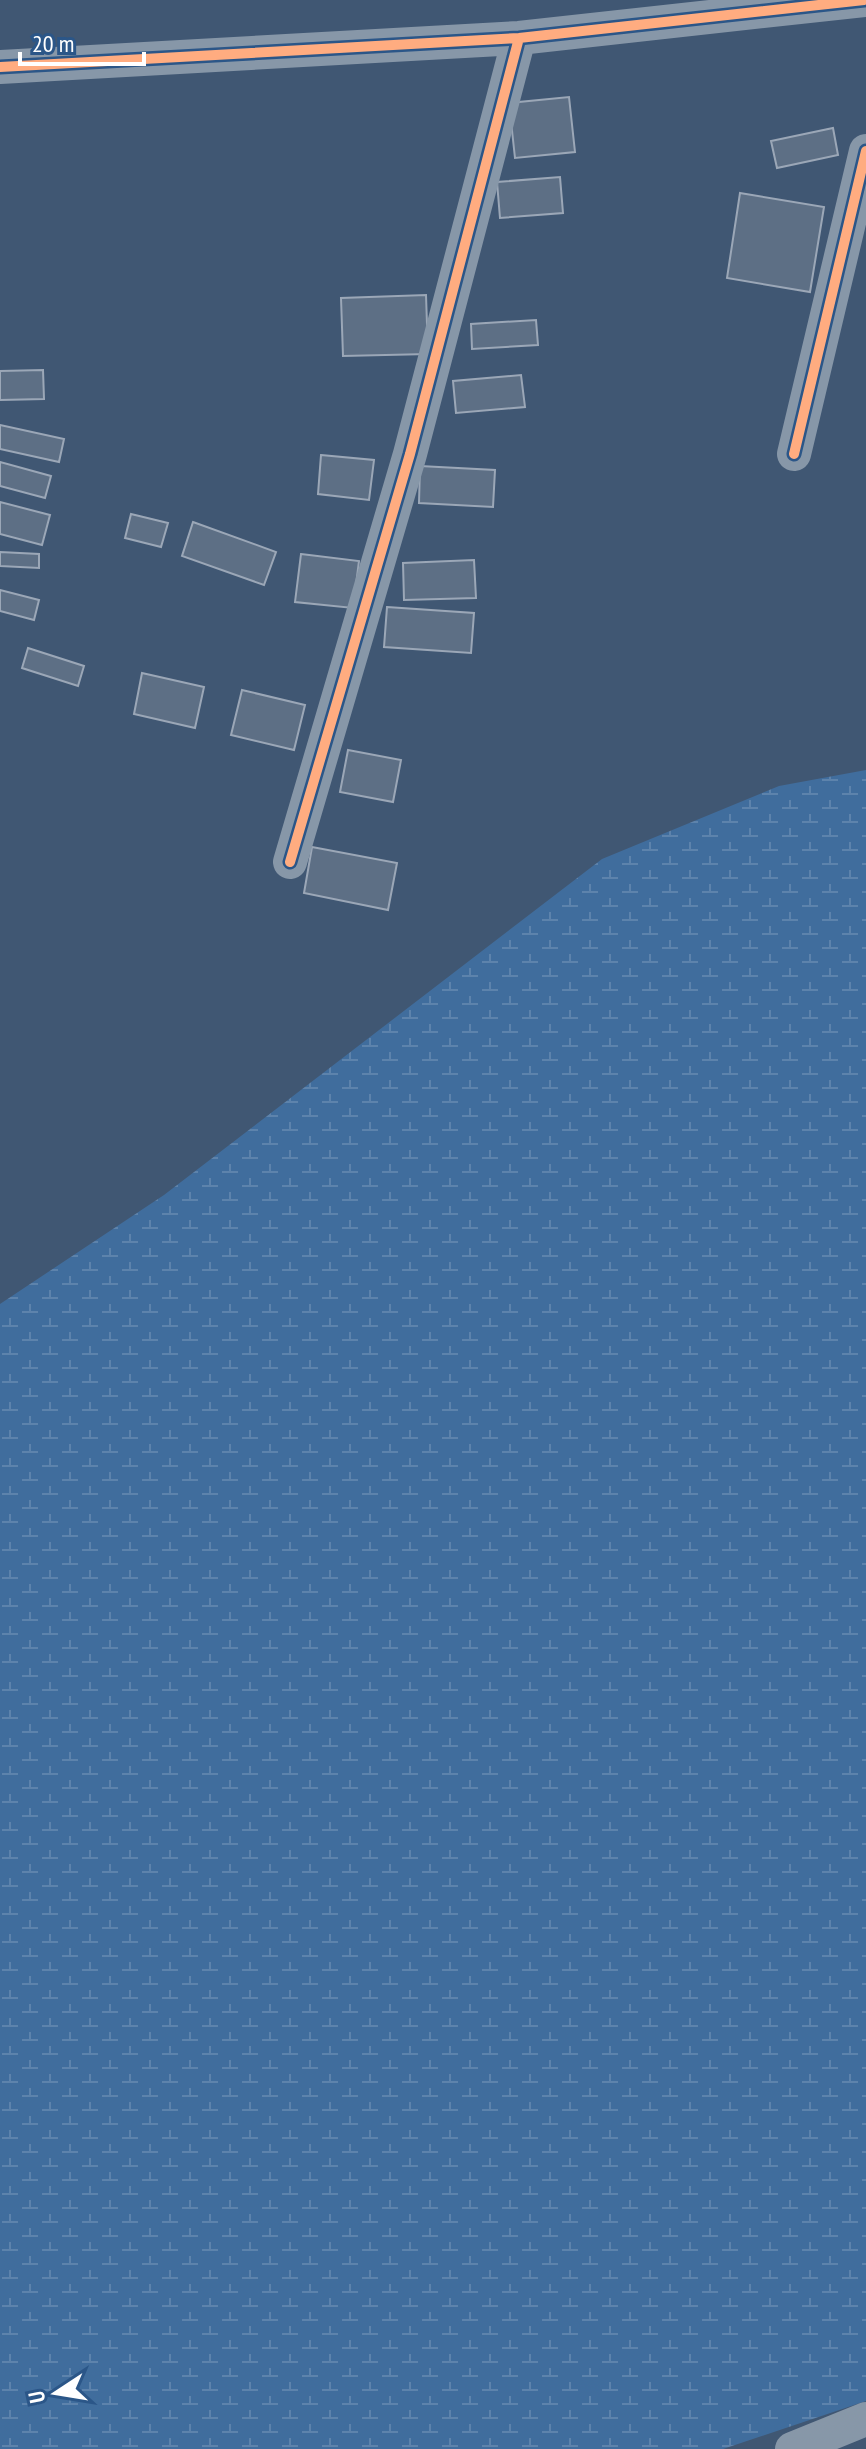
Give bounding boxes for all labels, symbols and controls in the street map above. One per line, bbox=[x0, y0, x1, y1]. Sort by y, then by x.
scale bar bbox=[20, 16, 144, 66]
text: 20 m bbox=[32, 28, 74, 59]
north arrow bbox=[16, 2353, 96, 2433]
text: U bbox=[22, 2389, 51, 2406]

